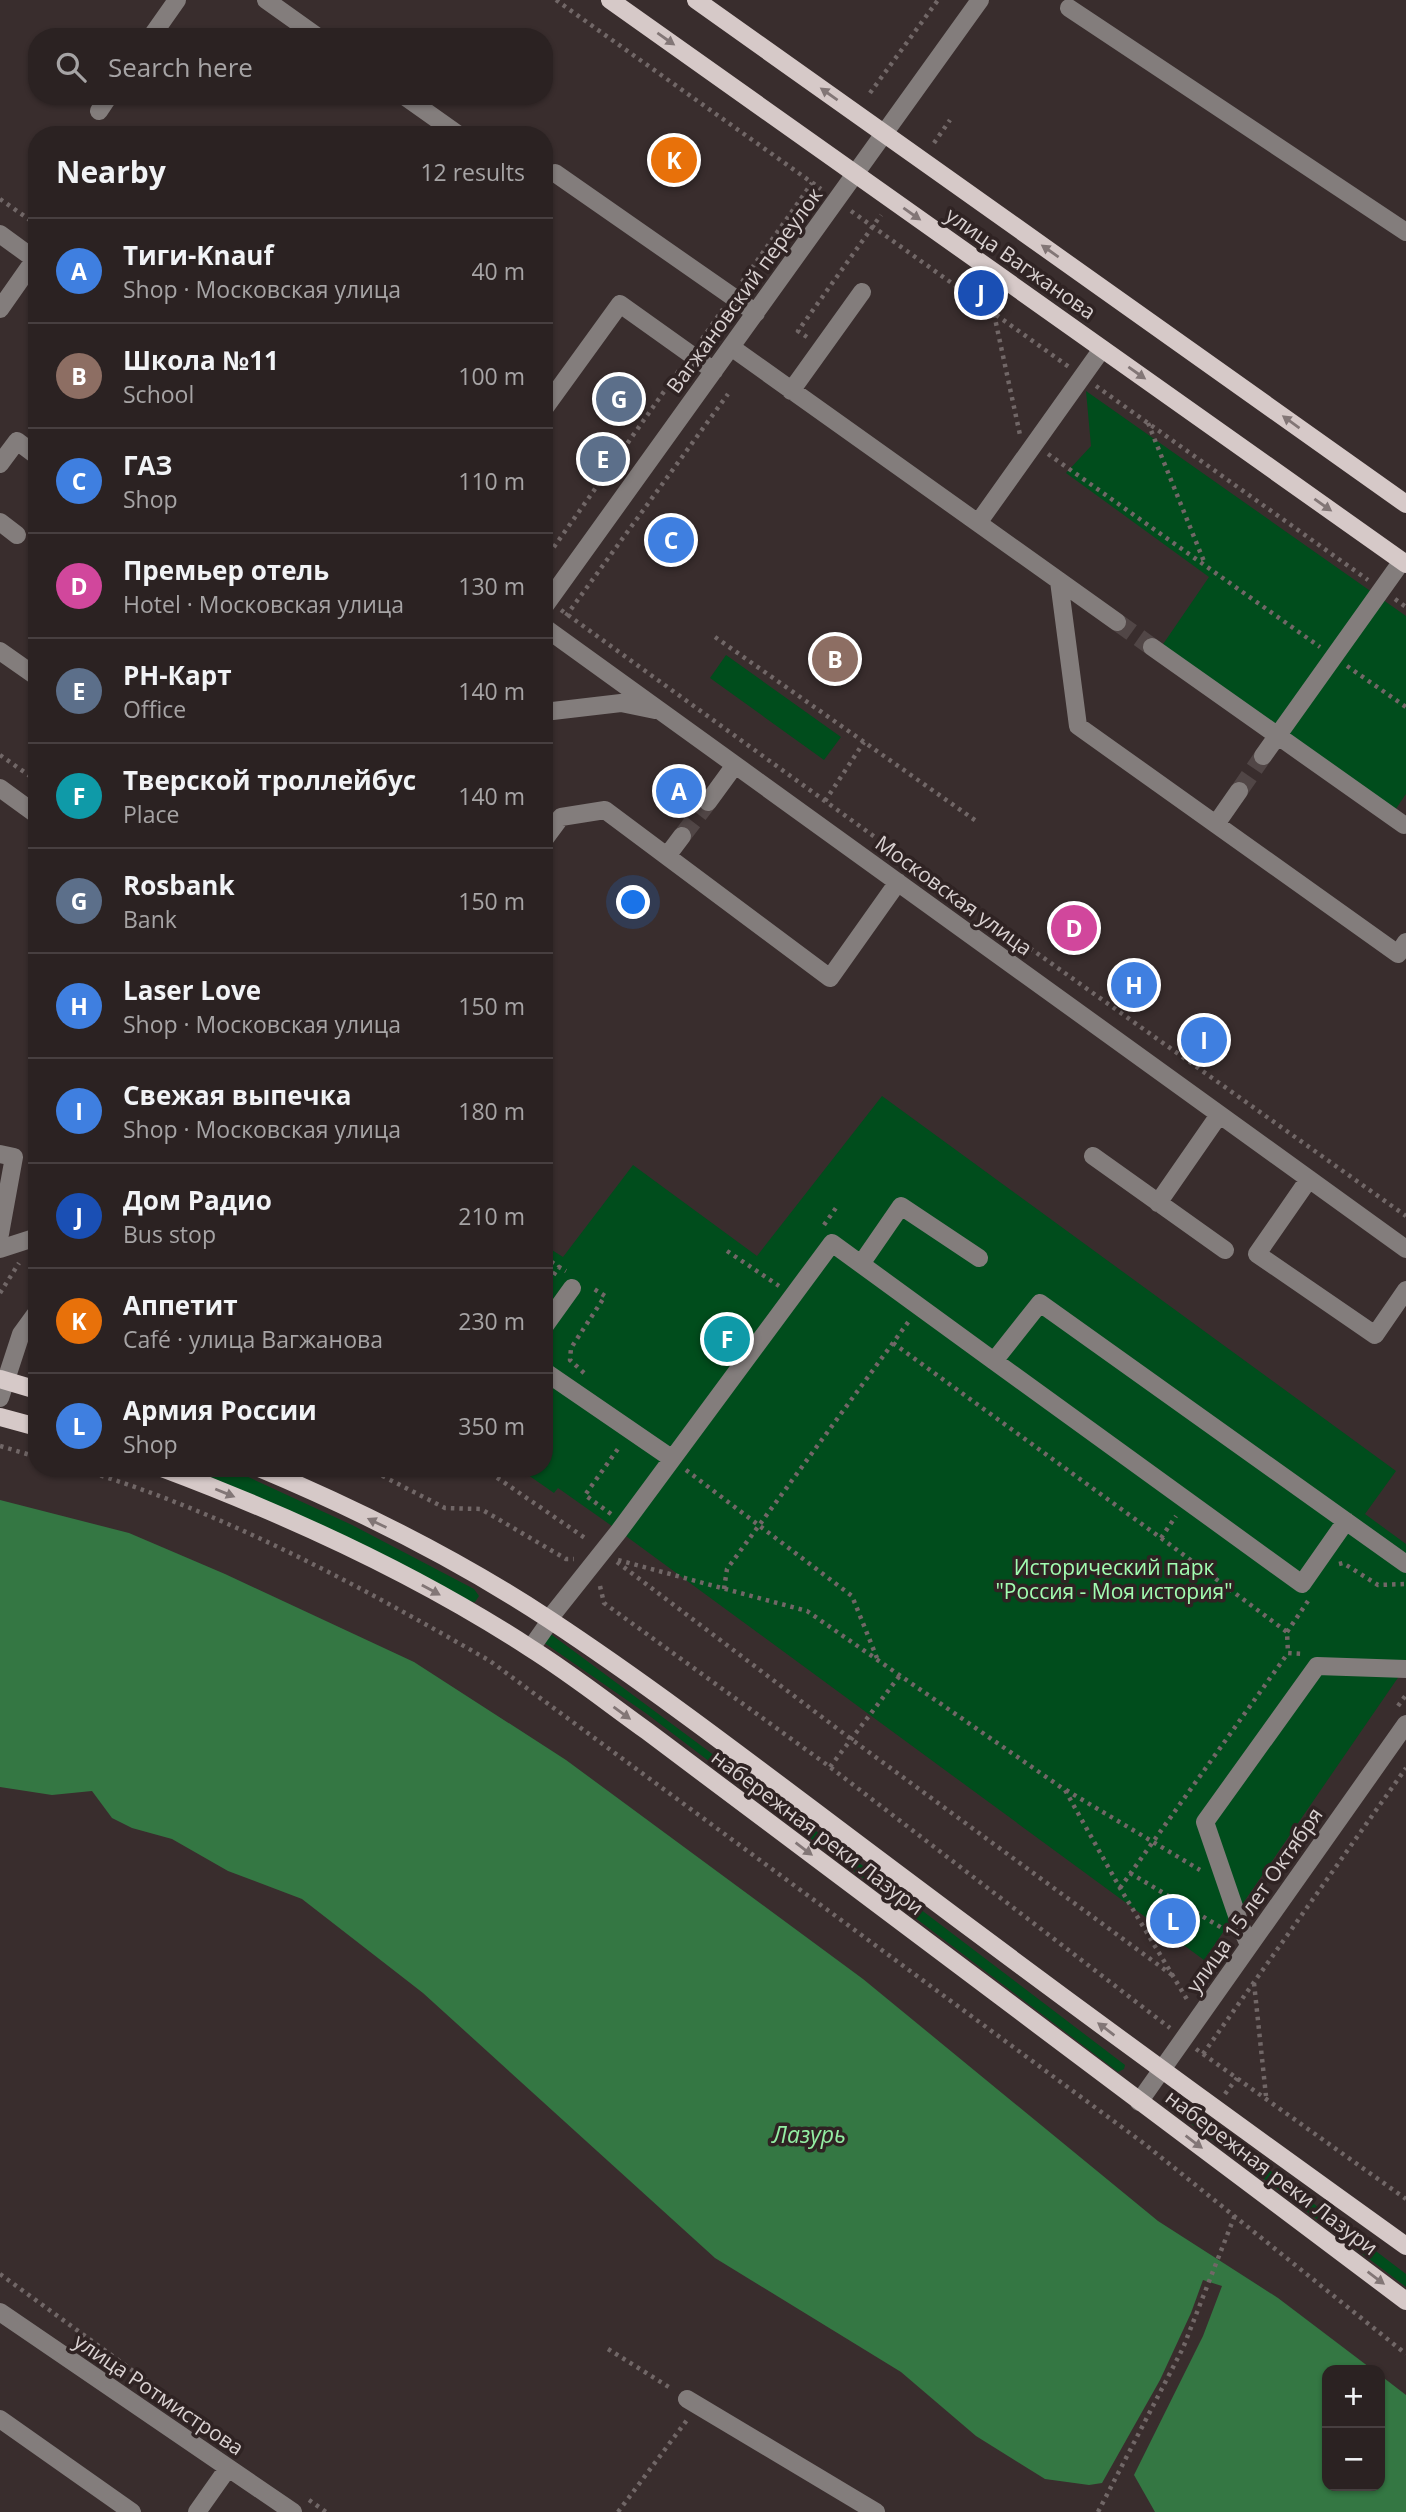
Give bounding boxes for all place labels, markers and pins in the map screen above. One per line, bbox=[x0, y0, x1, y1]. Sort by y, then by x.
pin: K bbox=[651, 134, 697, 186]
pin: J bbox=[958, 267, 1004, 319]
pin: G bbox=[596, 373, 642, 425]
pin: E bbox=[580, 433, 626, 485]
pin: C bbox=[648, 514, 694, 566]
pin: B bbox=[812, 633, 858, 685]
pin: A bbox=[656, 765, 702, 817]
pin: D bbox=[1051, 902, 1097, 954]
pin: H bbox=[1111, 959, 1157, 1011]
pin: I bbox=[1181, 1014, 1227, 1066]
pin: F bbox=[704, 1313, 750, 1365]
pin: L bbox=[1150, 1895, 1196, 1947]

